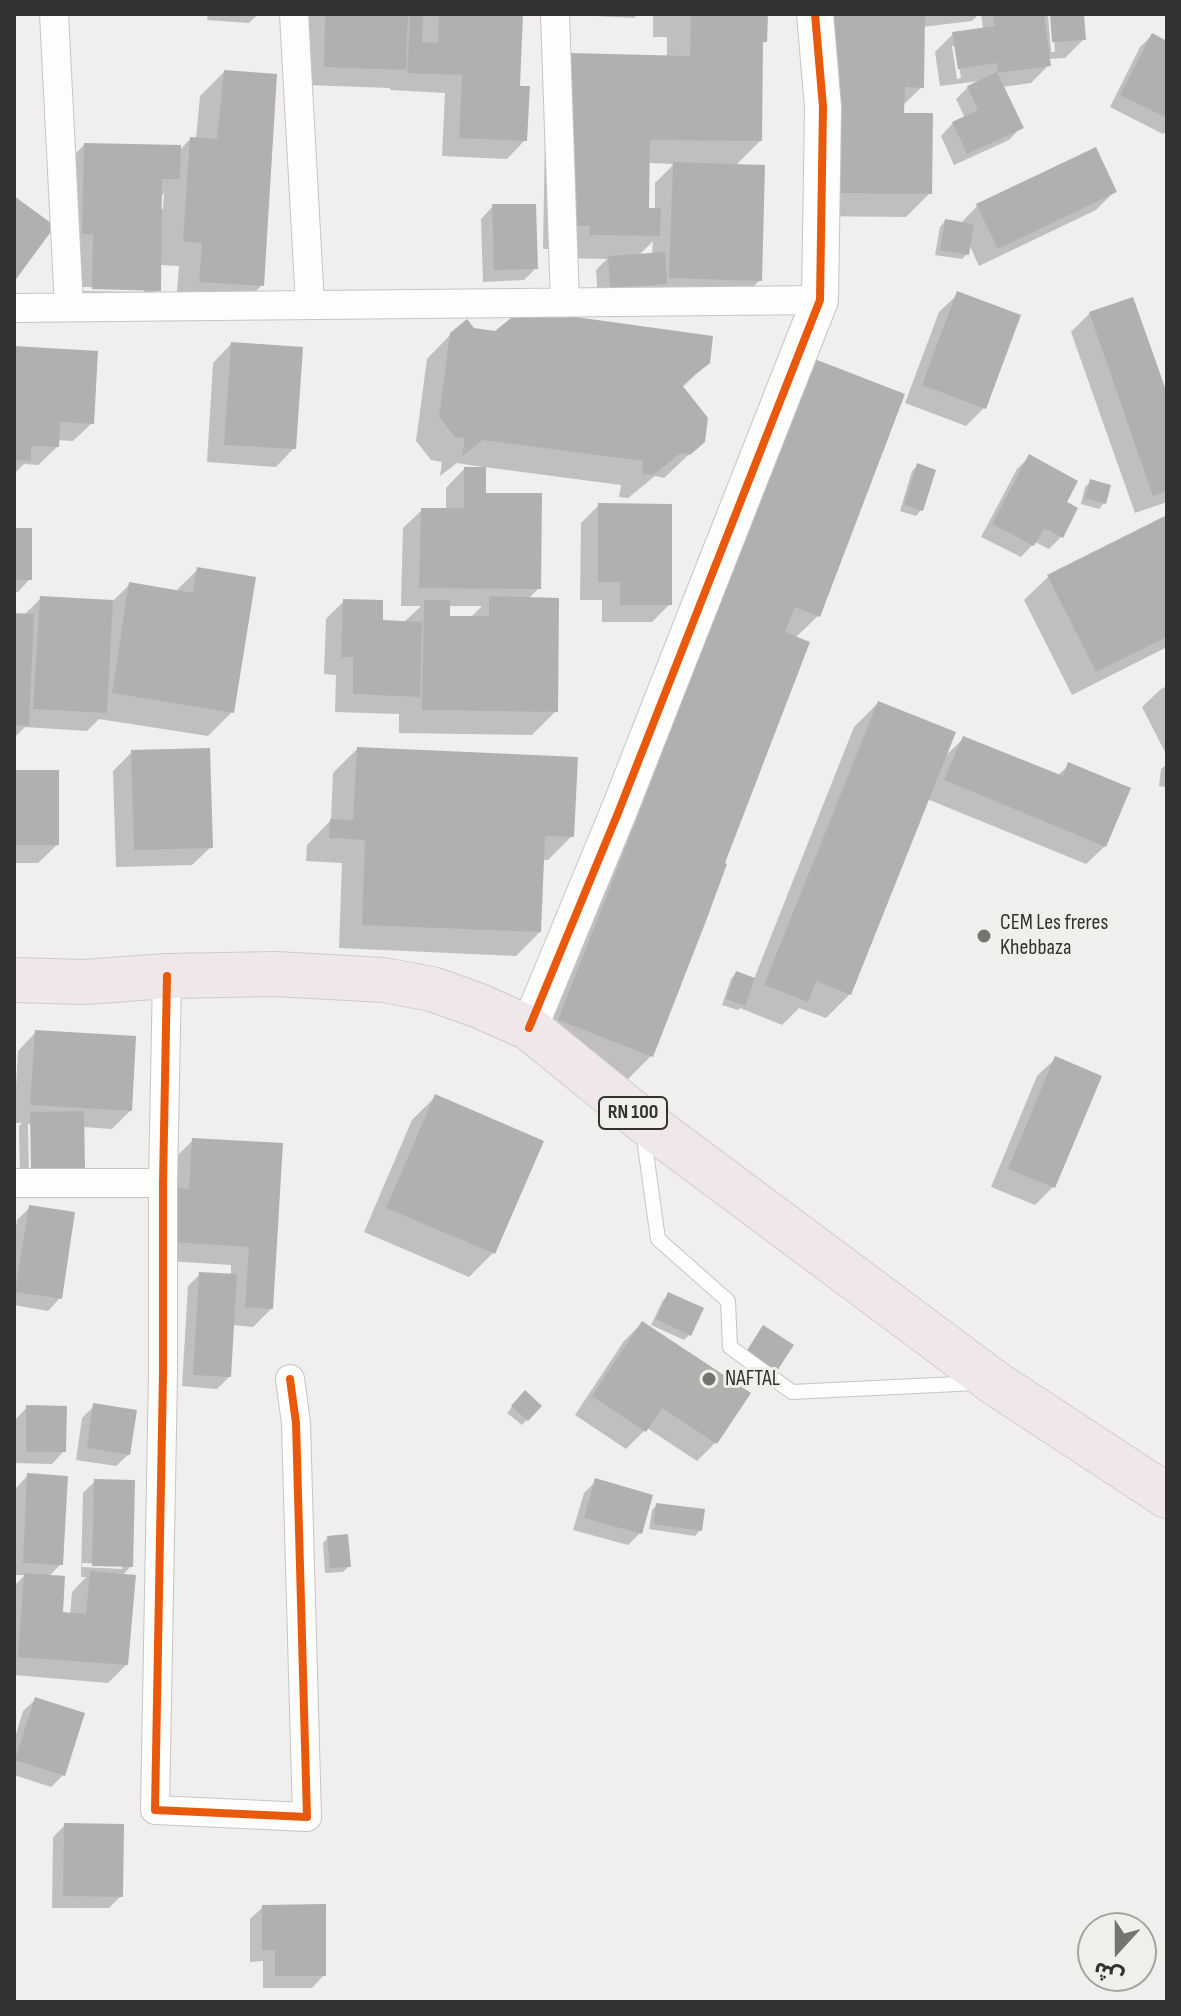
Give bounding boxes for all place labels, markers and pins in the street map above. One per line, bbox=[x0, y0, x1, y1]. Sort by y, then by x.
place label: CEM Les freres Khebbaza bbox=[1000, 910, 1108, 962]
marker: CEM Les freres Khebbaza bbox=[975, 927, 993, 945]
place label: NAFTAL bbox=[725, 1366, 780, 1392]
marker: NAFTAL bbox=[700, 1370, 718, 1388]

